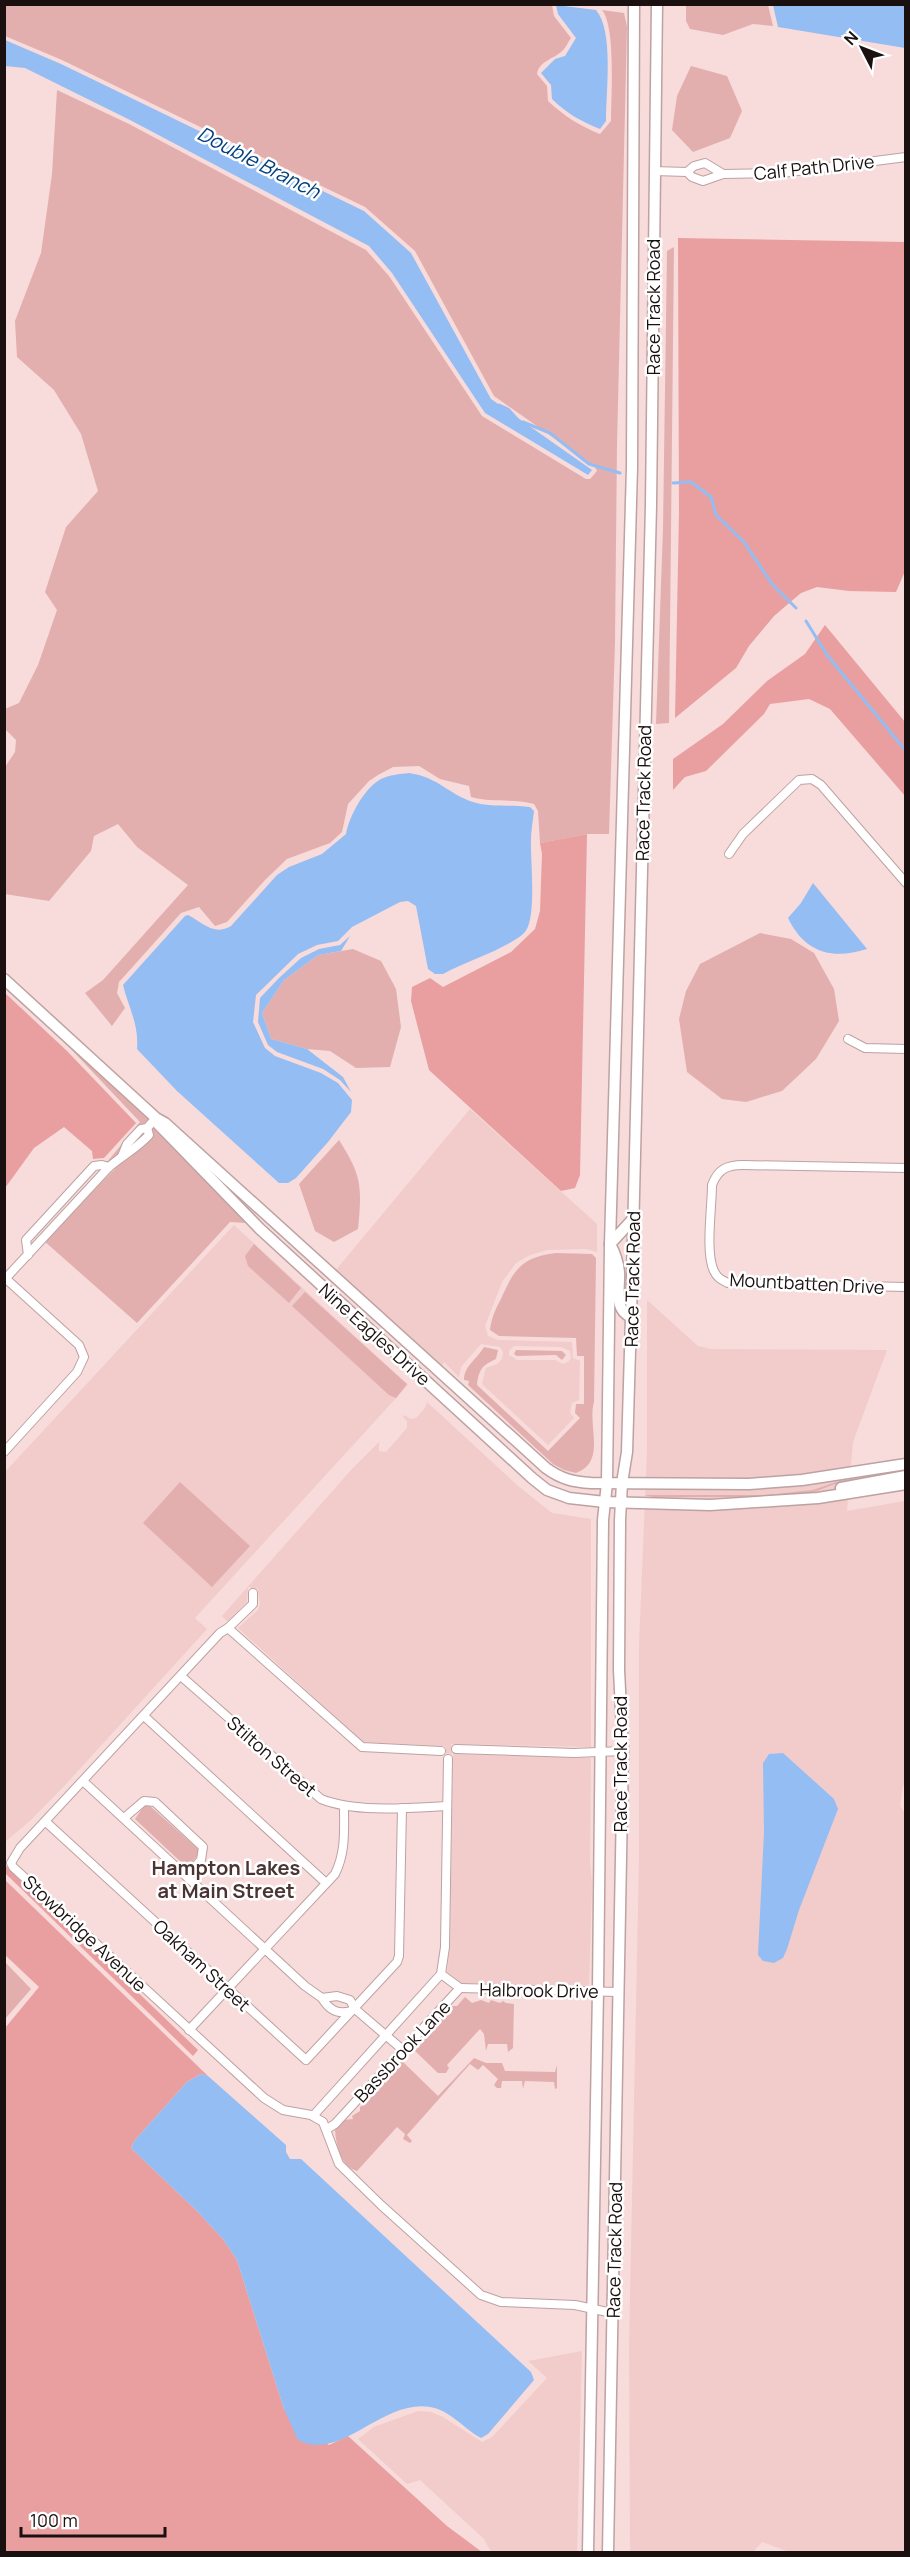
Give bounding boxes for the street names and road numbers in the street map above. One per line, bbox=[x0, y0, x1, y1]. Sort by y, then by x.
street label: Calf Path Drive bbox=[753, 149, 875, 185]
street label: Race Track Road bbox=[641, 239, 665, 375]
street label: Race Track Road bbox=[630, 725, 656, 861]
street label: Race Track Road bbox=[619, 1211, 645, 1347]
street label: Mountbatten Drive bbox=[729, 1267, 885, 1299]
street label: Nine Eagles Drive bbox=[314, 1278, 436, 1390]
street label: Race Track Road bbox=[608, 1696, 632, 1832]
street label: Stilton Street bbox=[222, 1710, 322, 1802]
street label: Stowbridge Avenue bbox=[18, 1870, 152, 1996]
street label: Oakham Street bbox=[148, 1914, 256, 2016]
street label: Halbrook Drive bbox=[479, 1977, 599, 2003]
street label: Bassbrook Lane bbox=[349, 1995, 455, 2107]
street label: Race Track Road bbox=[601, 2182, 627, 2318]

